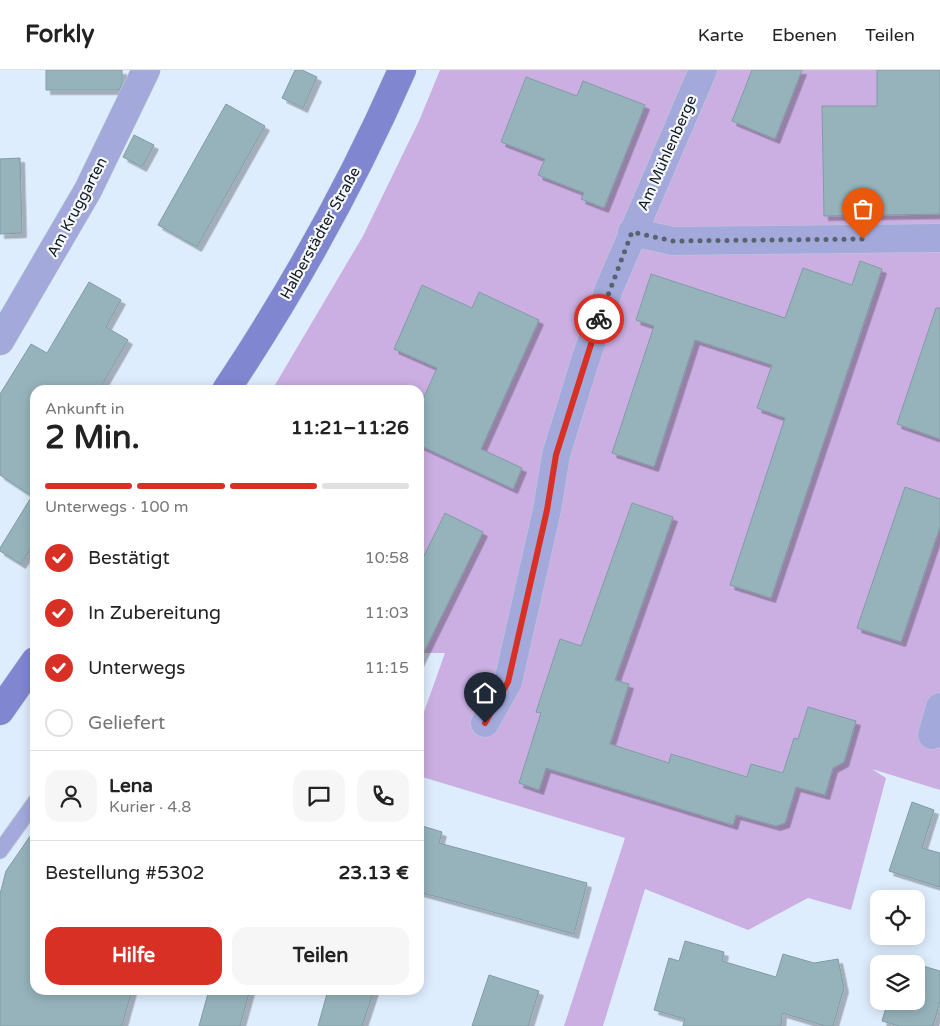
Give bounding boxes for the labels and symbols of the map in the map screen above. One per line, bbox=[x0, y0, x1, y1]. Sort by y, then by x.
street label: Am Mühlenberge bbox=[634, 93, 700, 213]
street label: Am Kruggarten bbox=[43, 154, 111, 260]
street label: Halberstädter Straße bbox=[276, 164, 364, 302]
pin bbox=[842, 188, 884, 239]
courier bbox=[574, 294, 624, 344]
pin bbox=[464, 672, 506, 723]

